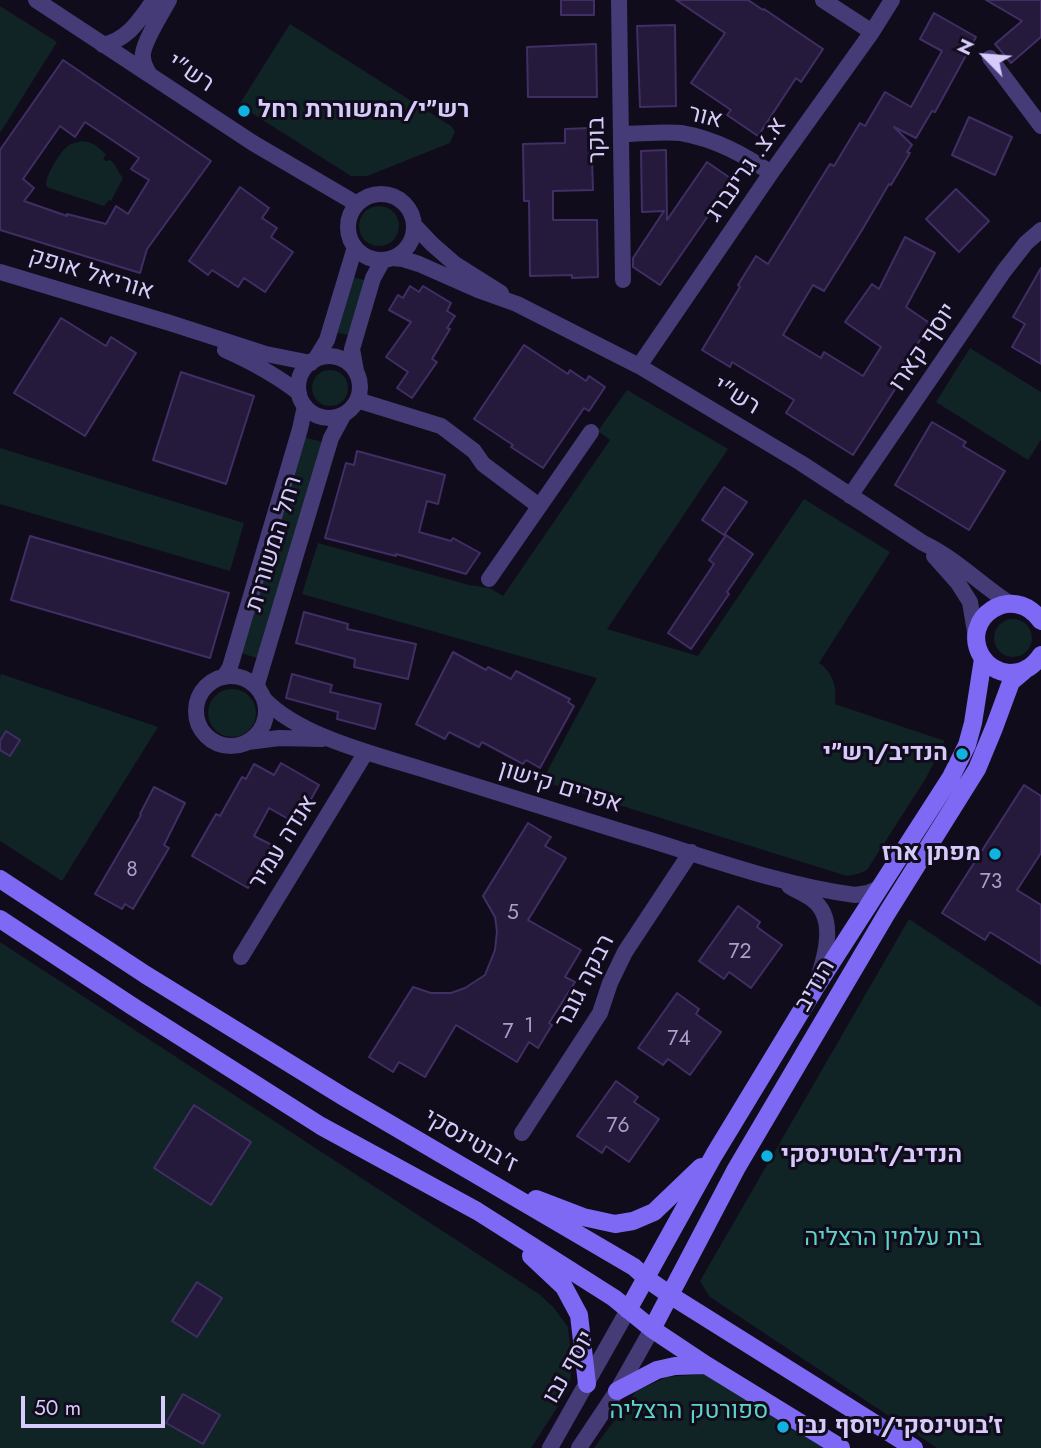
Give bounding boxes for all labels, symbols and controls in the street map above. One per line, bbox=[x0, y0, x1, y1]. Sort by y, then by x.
north arrow bbox=[950, 21, 1020, 91]
text: N bbox=[950, 34, 981, 59]
street label: רש"י bbox=[162, 49, 218, 99]
place label: רש״י/המשוררת רחל bbox=[258, 97, 470, 125]
street label: אור bbox=[685, 100, 725, 136]
marker: רש״י/המשוררת רחל bbox=[236, 103, 252, 119]
street label: א.צ. גרינברג bbox=[701, 112, 793, 228]
street label: בוקר bbox=[583, 117, 613, 163]
street label: אוריאל אופק bbox=[25, 242, 157, 308]
street label: יוסף קארו bbox=[884, 298, 964, 398]
street label: רש"י bbox=[707, 372, 765, 422]
street label: רחל המשוררת bbox=[241, 473, 309, 615]
place label: הנדיב/רש״י bbox=[823, 740, 948, 768]
marker: הנדיב/רש״י bbox=[954, 746, 970, 762]
street label: אפרים קישון bbox=[495, 756, 625, 820]
street label: אנדה עמיר bbox=[244, 790, 324, 896]
place label: מפתן ארז bbox=[882, 840, 981, 868]
marker: מפתן ארז bbox=[987, 846, 1003, 862]
house number: 8 bbox=[126, 858, 138, 884]
house number: 73 bbox=[980, 870, 1002, 896]
house number: 5 bbox=[507, 901, 519, 927]
street label: רבקה גובר bbox=[550, 930, 622, 1034]
house number: 72 bbox=[729, 940, 751, 966]
street label: הנדיב bbox=[790, 955, 842, 1017]
house number: 1 bbox=[524, 1014, 534, 1040]
house number: 7 bbox=[502, 1020, 514, 1046]
house number: 74 bbox=[667, 1027, 691, 1053]
street label: ז'בוטינסקי bbox=[418, 1104, 522, 1180]
house number: 76 bbox=[606, 1114, 630, 1140]
place label: הנדיב/ז׳בוטינסקי bbox=[781, 1142, 962, 1170]
marker: הנדיב/ז׳בוטינסקי bbox=[759, 1148, 775, 1164]
park label: בית עלמין הרצליה bbox=[804, 1225, 982, 1253]
street label: יוסף נבו bbox=[538, 1326, 602, 1410]
scale bar bbox=[24, 1382, 168, 1426]
text: 50 m bbox=[34, 1393, 81, 1423]
park label: ספורטק הרצליה bbox=[610, 1398, 768, 1426]
place label: ז׳בוטינסקי/יוסף נבו bbox=[797, 1413, 1003, 1441]
marker: ז׳בוטינסקי/יוסף נבו bbox=[775, 1419, 791, 1435]

